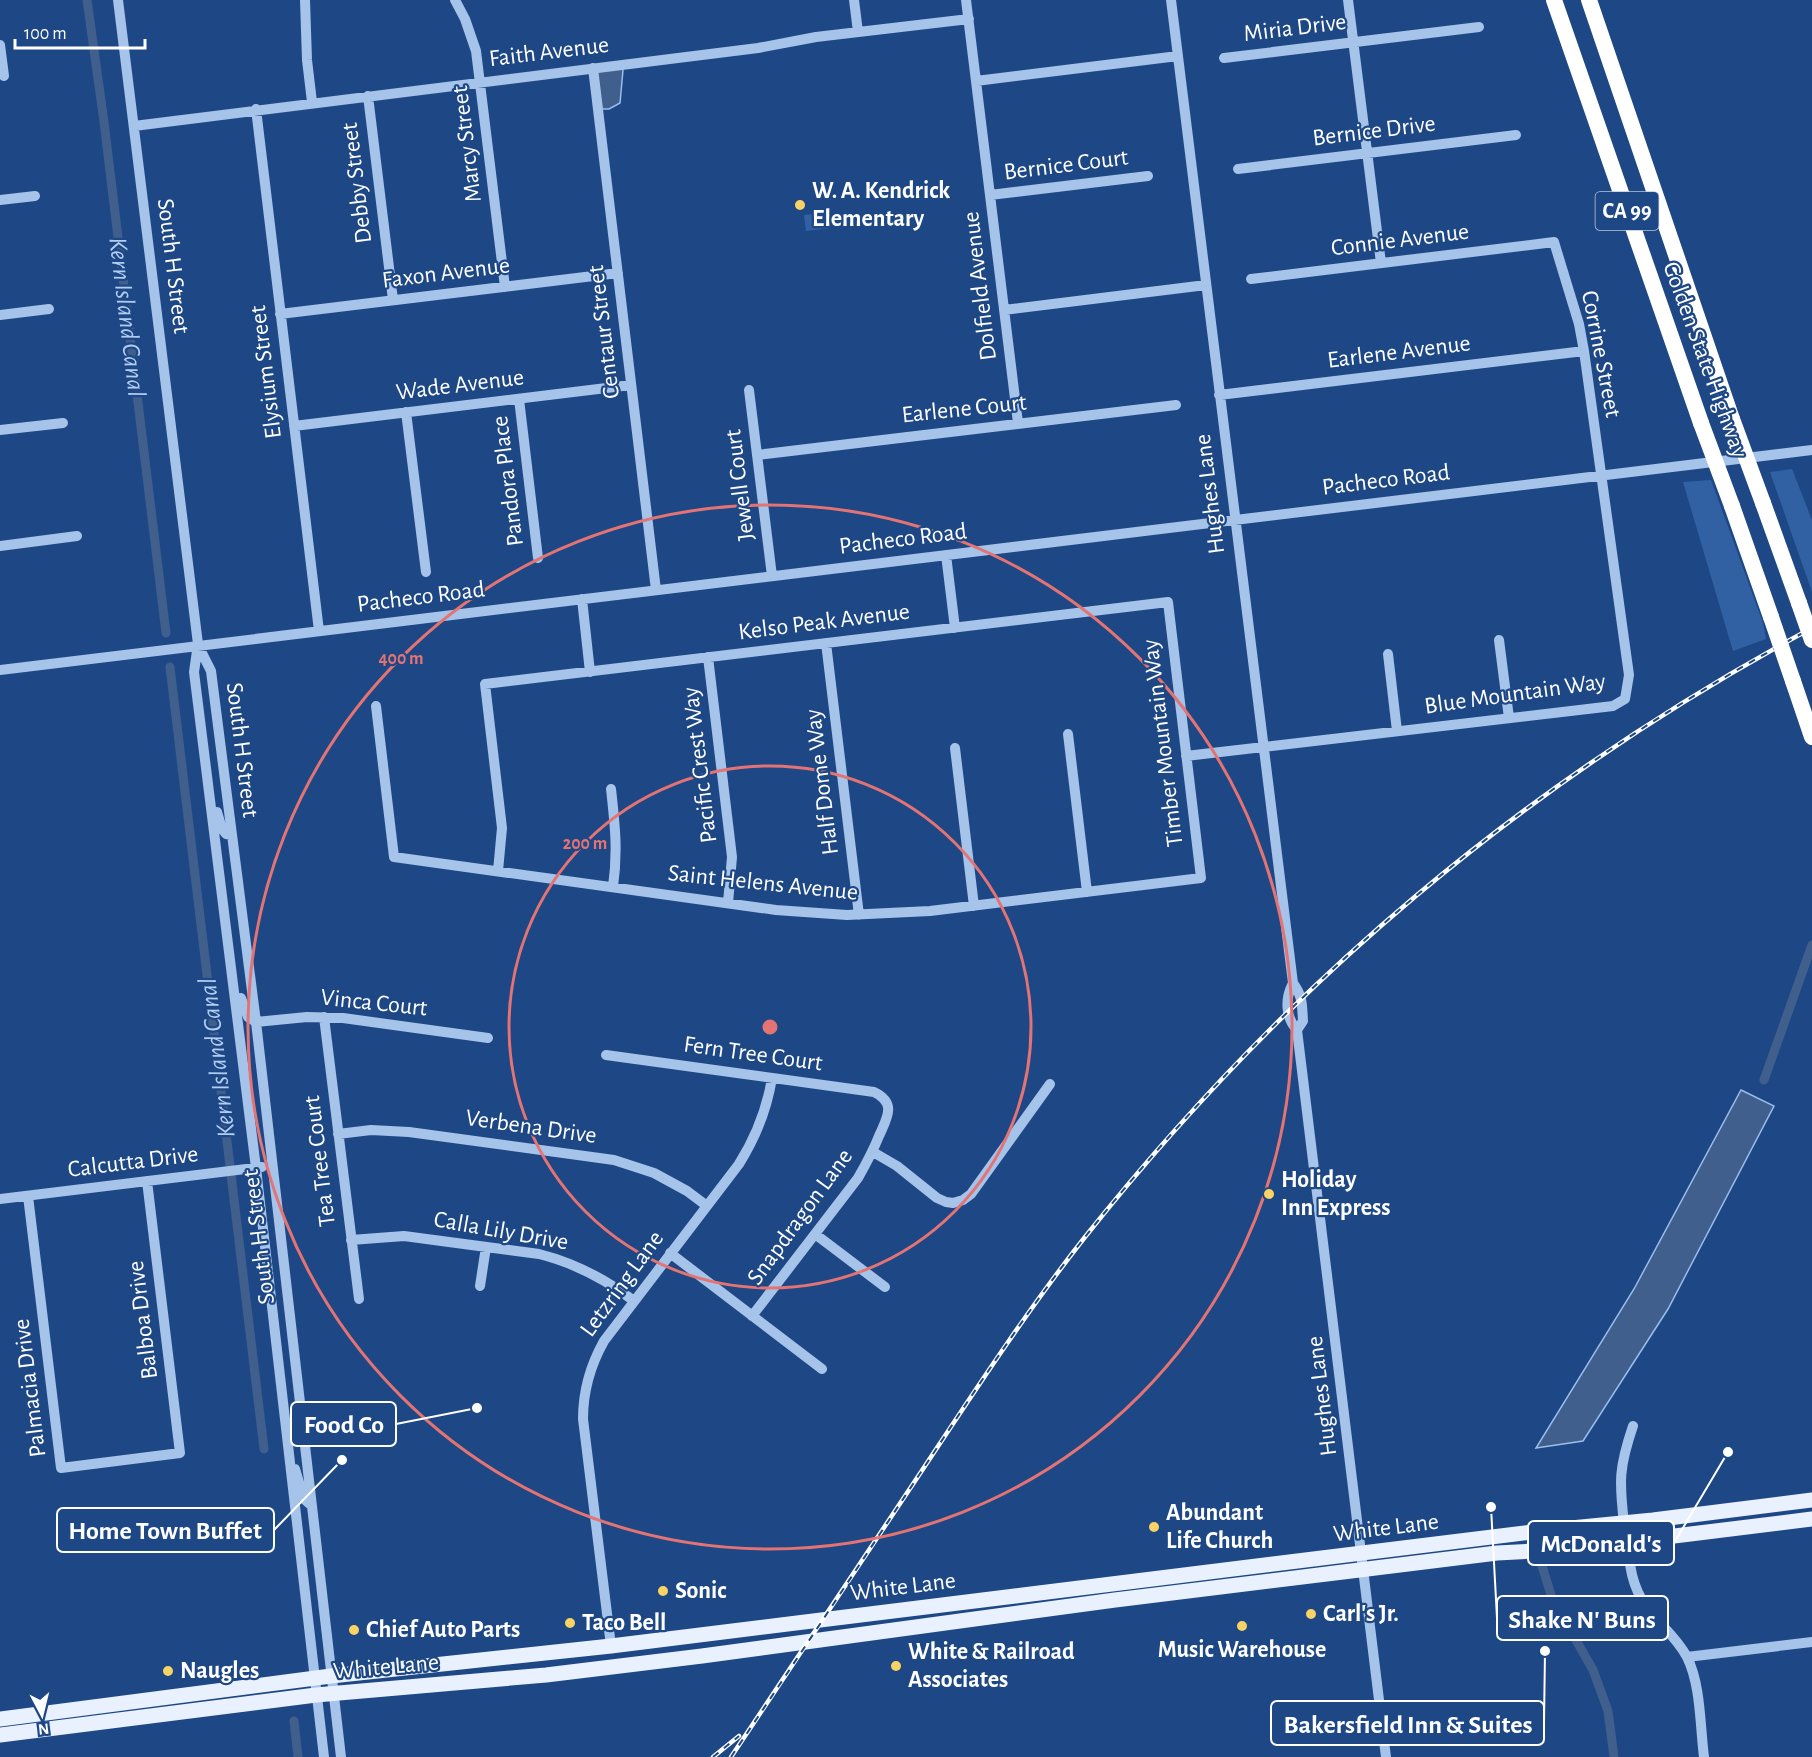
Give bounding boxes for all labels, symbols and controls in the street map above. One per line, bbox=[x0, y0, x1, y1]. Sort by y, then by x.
street label: Miria Drive bbox=[1242, 10, 1348, 46]
scale bar bbox=[15, 12, 146, 50]
text: 100 m bbox=[24, 25, 67, 43]
street label: Faith Avenue bbox=[488, 33, 610, 71]
street label: Marcy Street bbox=[448, 84, 486, 204]
street label: Bernice Drive bbox=[1311, 112, 1437, 150]
street label: Debby Street bbox=[338, 121, 376, 245]
street label: Bernice Court bbox=[1002, 145, 1130, 185]
place label: W. A. Kendrick Elementary bbox=[812, 179, 950, 231]
road number: CA 99 bbox=[1596, 192, 1658, 230]
street label: South H Street bbox=[153, 197, 193, 335]
marker: W. A. Kendrick Elementary bbox=[793, 198, 807, 212]
street label: Dolfield Avenue bbox=[959, 210, 1001, 362]
street label: Connie Avenue bbox=[1330, 220, 1470, 260]
water label: Kern Island Canal bbox=[104, 236, 150, 398]
street label: Faxon Avenue bbox=[381, 253, 511, 293]
street label: Golden State Highway bbox=[1658, 259, 1752, 461]
street label: Centaur Street bbox=[584, 264, 624, 400]
street label: Corrine Street bbox=[1577, 289, 1625, 420]
street label: Elysium Street bbox=[246, 304, 286, 440]
street label: Earlene Avenue bbox=[1326, 331, 1472, 373]
street label: Wade Avenue bbox=[395, 365, 525, 405]
street label: Earlene Court bbox=[900, 390, 1028, 427]
street label: Pandora Place bbox=[488, 414, 528, 548]
street label: Jewell Court bbox=[721, 428, 759, 542]
street label: Hughes Lane bbox=[1191, 433, 1229, 555]
street label: Pacheco Road bbox=[1321, 460, 1451, 500]
street label: Pacheco Road bbox=[838, 519, 968, 559]
street label: Pacheco Road bbox=[356, 577, 486, 617]
street label: Kelso Peak Avenue bbox=[737, 600, 911, 644]
street label: Timber Mountain Way bbox=[1138, 638, 1188, 848]
text: 400 m bbox=[378, 650, 424, 668]
street label: Blue Mountain Way bbox=[1423, 669, 1607, 719]
street label: South H Street bbox=[222, 681, 262, 819]
street label: Pacific Crest Way bbox=[679, 686, 721, 844]
street label: Half Dome Way bbox=[801, 708, 843, 856]
text: 200 m bbox=[563, 835, 607, 853]
street label: Saint Helens Avenue bbox=[667, 861, 859, 905]
water label: Kern Island Canal bbox=[194, 977, 240, 1139]
street label: Vinca Court bbox=[320, 985, 429, 1021]
centre of rings bbox=[760, 1017, 780, 1037]
street label: Fern Tree Court bbox=[682, 1032, 824, 1076]
street label: Tea Tree Court bbox=[300, 1094, 340, 1228]
street label: Verbena Drive bbox=[464, 1106, 598, 1148]
street label: Calcutta Drive bbox=[66, 1142, 200, 1182]
street label: Snapdragon Lane bbox=[743, 1145, 857, 1289]
street label: South H Street bbox=[239, 1168, 279, 1306]
place label: Holiday Inn Express bbox=[1281, 1168, 1391, 1220]
marker: Holiday Inn Express bbox=[1262, 1187, 1276, 1201]
street label: Calla Lily Drive bbox=[432, 1207, 570, 1255]
street label: Letzring Lane bbox=[576, 1227, 668, 1341]
street label: Balboa Drive bbox=[124, 1259, 162, 1381]
street label: Palmacia Drive bbox=[10, 1317, 50, 1459]
street label: Hughes Lane bbox=[1303, 1335, 1341, 1457]
callout: Food Co bbox=[291, 1402, 396, 1446]
text: Food Co bbox=[304, 1412, 384, 1438]
place label: Abundant Life Church bbox=[1166, 1501, 1273, 1553]
callout: Home Town Buffet bbox=[57, 1508, 274, 1552]
street label: White Lane bbox=[1332, 1510, 1440, 1546]
text: Home Town Buffet bbox=[68, 1518, 262, 1544]
marker: Abundant Life Church bbox=[1147, 1520, 1161, 1534]
callout: McDonald's bbox=[1528, 1521, 1674, 1565]
text: McDonald's bbox=[1540, 1531, 1662, 1557]
street label: White Lane bbox=[849, 1569, 957, 1605]
place label: Sonic bbox=[675, 1579, 726, 1603]
marker: Sonic bbox=[656, 1584, 670, 1598]
callout: Shake N' Buns bbox=[1497, 1596, 1668, 1640]
place label: Carl's Jr. bbox=[1323, 1602, 1399, 1626]
marker: Carl's Jr. bbox=[1304, 1607, 1318, 1621]
text: Shake N' Buns bbox=[1508, 1607, 1656, 1633]
place label: Taco Bell bbox=[582, 1611, 666, 1635]
marker: Taco Bell bbox=[563, 1616, 577, 1630]
place label: Chief Auto Parts bbox=[366, 1618, 520, 1642]
marker: Music Warehouse bbox=[1235, 1619, 1249, 1633]
marker: Chief Auto Parts bbox=[347, 1623, 361, 1637]
place label: Music Warehouse bbox=[1158, 1638, 1326, 1662]
place label: White & Railroad Associates bbox=[908, 1640, 1075, 1692]
street label: White Lane bbox=[332, 1650, 440, 1684]
place label: Naugles bbox=[180, 1659, 259, 1683]
marker: White & Railroad Associates bbox=[889, 1659, 903, 1673]
marker: Naugles bbox=[161, 1664, 175, 1678]
north arrow bbox=[12, 1685, 72, 1745]
callout: Bakersfield Inn & Suites bbox=[1271, 1701, 1544, 1745]
text: Bakersfield Inn & Suites bbox=[1284, 1712, 1532, 1738]
text: N bbox=[37, 1720, 50, 1738]

